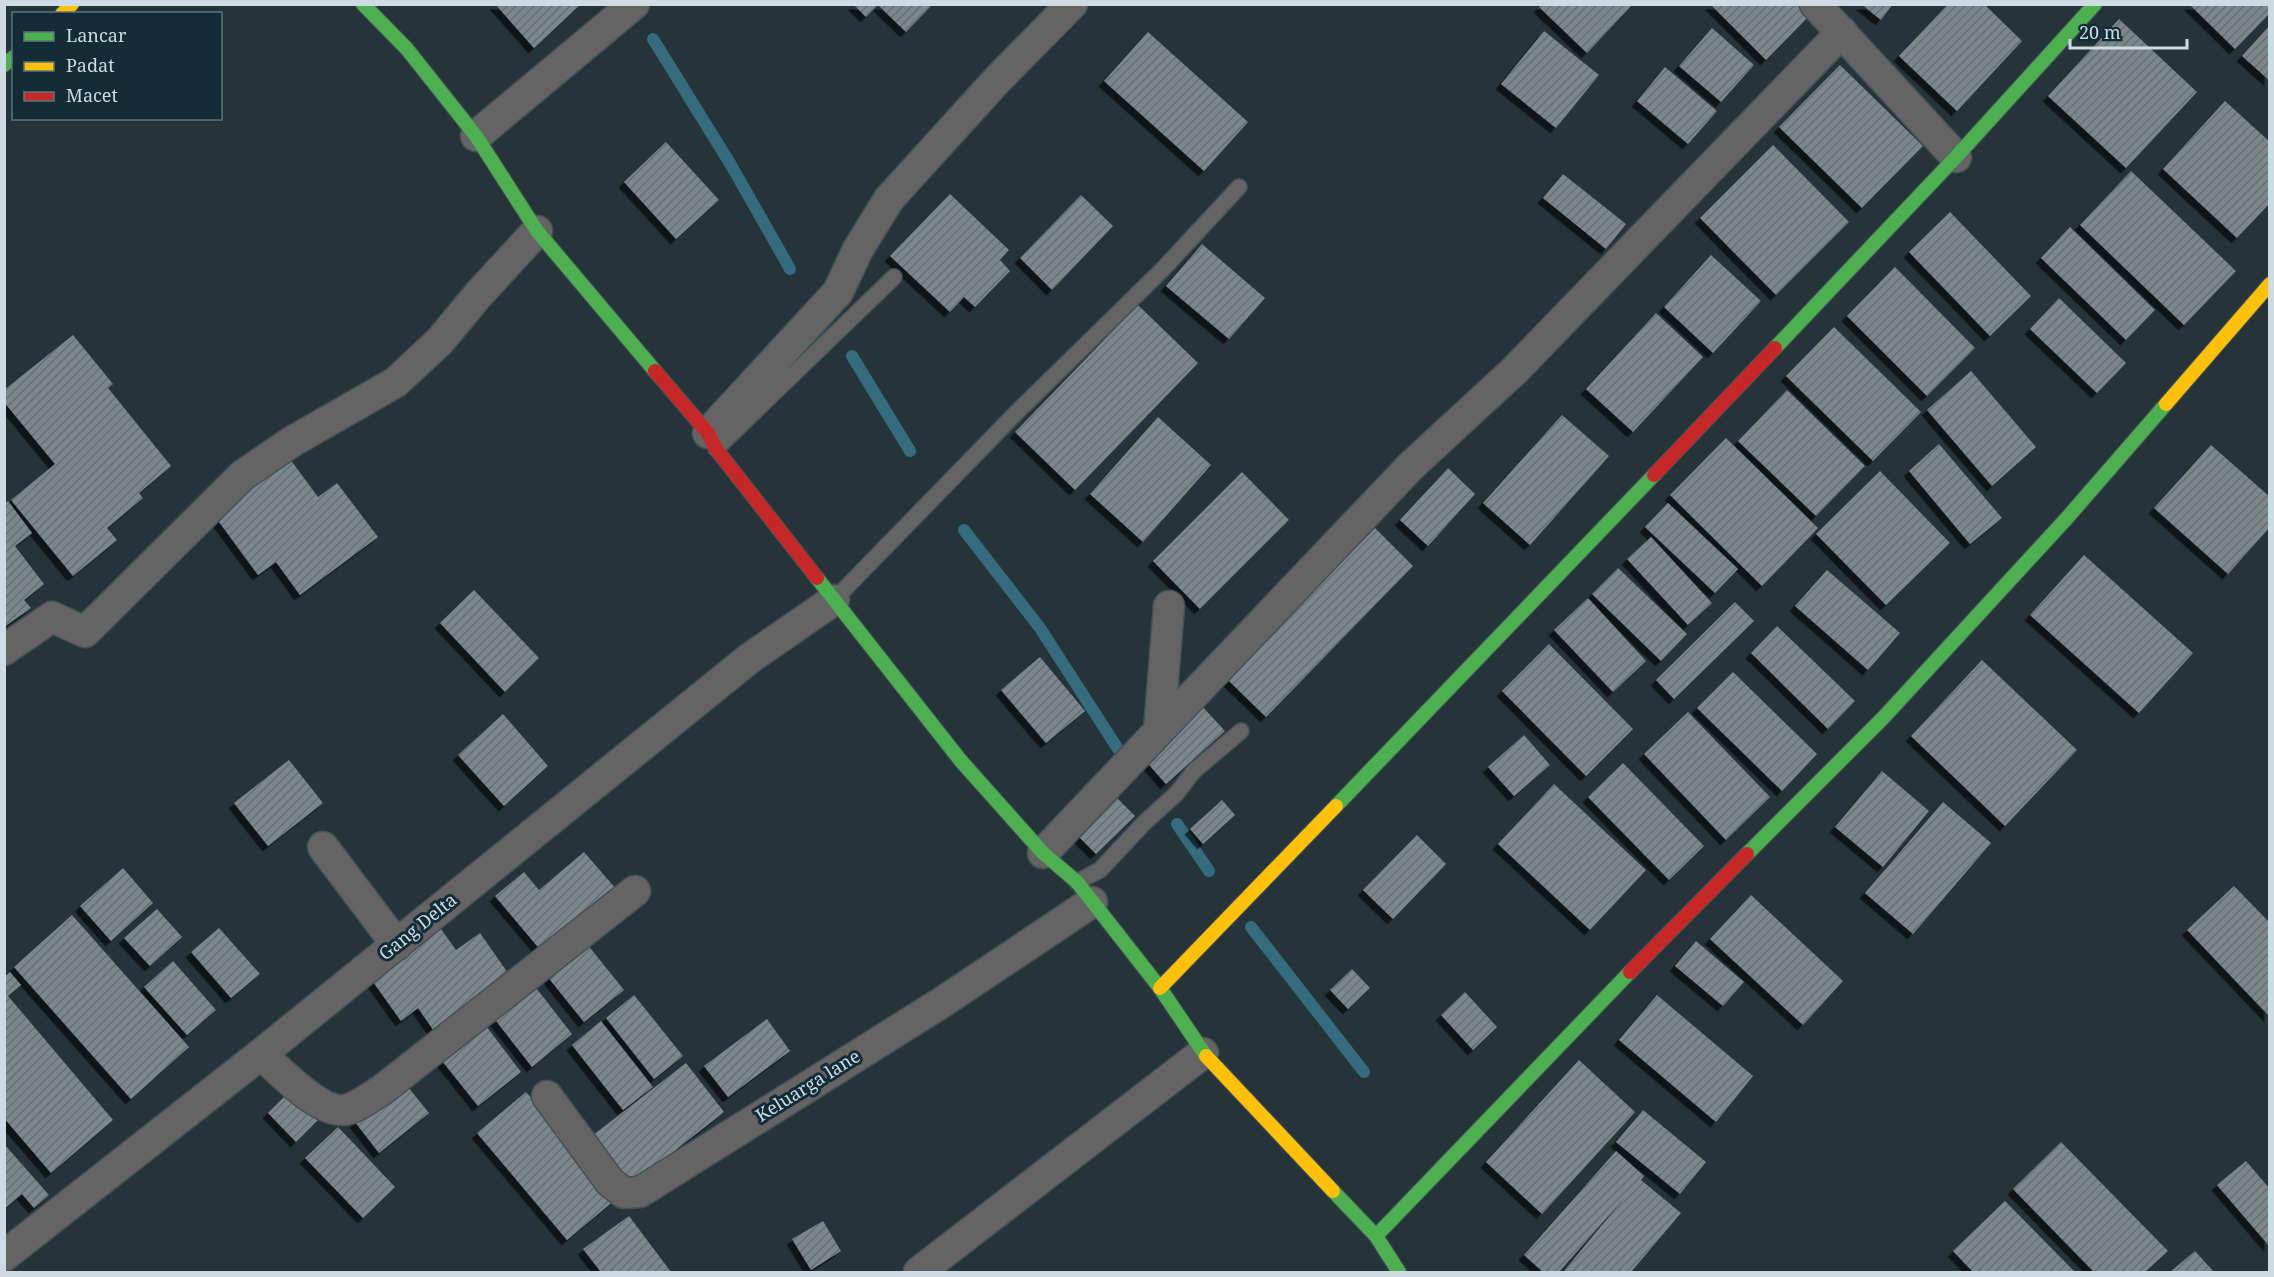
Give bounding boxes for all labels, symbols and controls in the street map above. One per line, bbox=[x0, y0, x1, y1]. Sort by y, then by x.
legend bbox=[12, 12, 222, 120]
scale bar bbox=[2070, 12, 2187, 50]
text: 20 m bbox=[2079, 20, 2121, 44]
text: Lancar bbox=[66, 23, 127, 47]
text: Padat bbox=[66, 53, 115, 77]
text: Macet bbox=[66, 83, 118, 107]
street label: Gang Delta bbox=[373, 887, 461, 965]
street label: Keluarga lane bbox=[751, 1043, 864, 1127]

